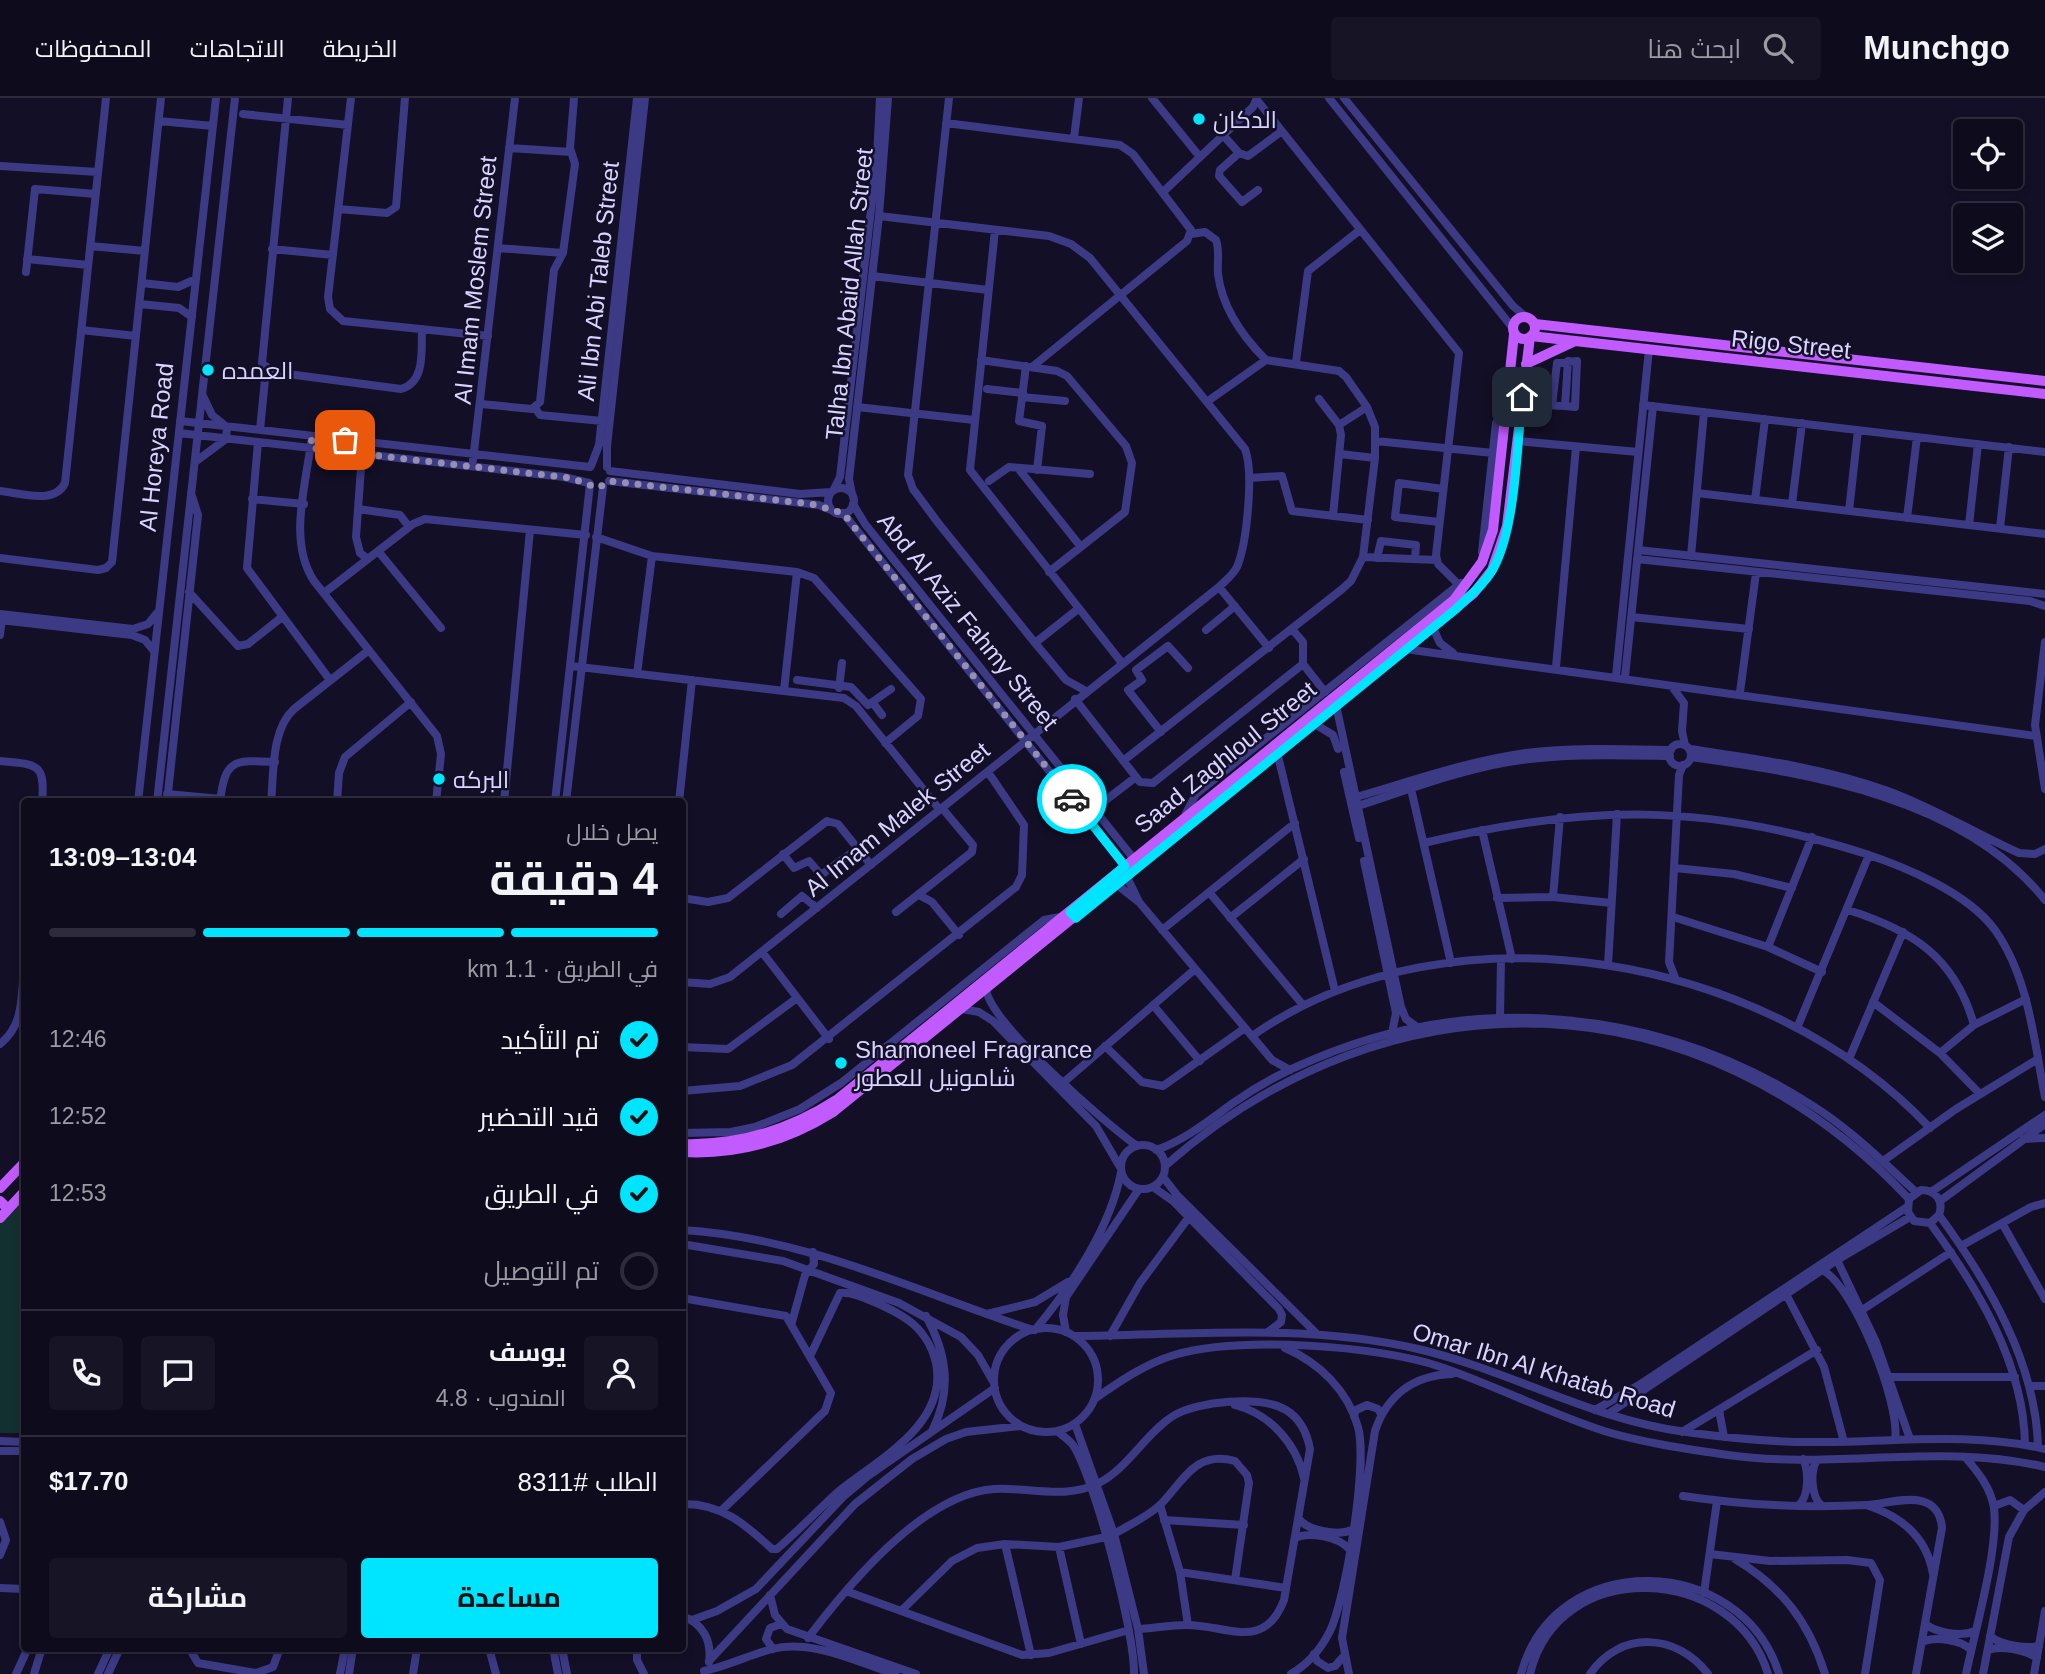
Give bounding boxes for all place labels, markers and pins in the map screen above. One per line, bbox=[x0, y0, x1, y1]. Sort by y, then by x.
place label: الدكان bbox=[1213, 106, 1277, 134]
marker: الدكان bbox=[1191, 111, 1207, 127]
place label: العمده bbox=[222, 357, 293, 384]
marker: العمده bbox=[200, 362, 216, 378]
pin bbox=[1492, 367, 1552, 427]
pin bbox=[315, 410, 375, 470]
place label: البركه bbox=[453, 766, 509, 793]
marker: البركه bbox=[431, 771, 447, 787]
place label: Shamoneel Fragrance شامونيل للعطور bbox=[853, 1036, 1092, 1092]
marker: Shamoneel Fragrance شامونيل للعطور bbox=[833, 1055, 849, 1071]

